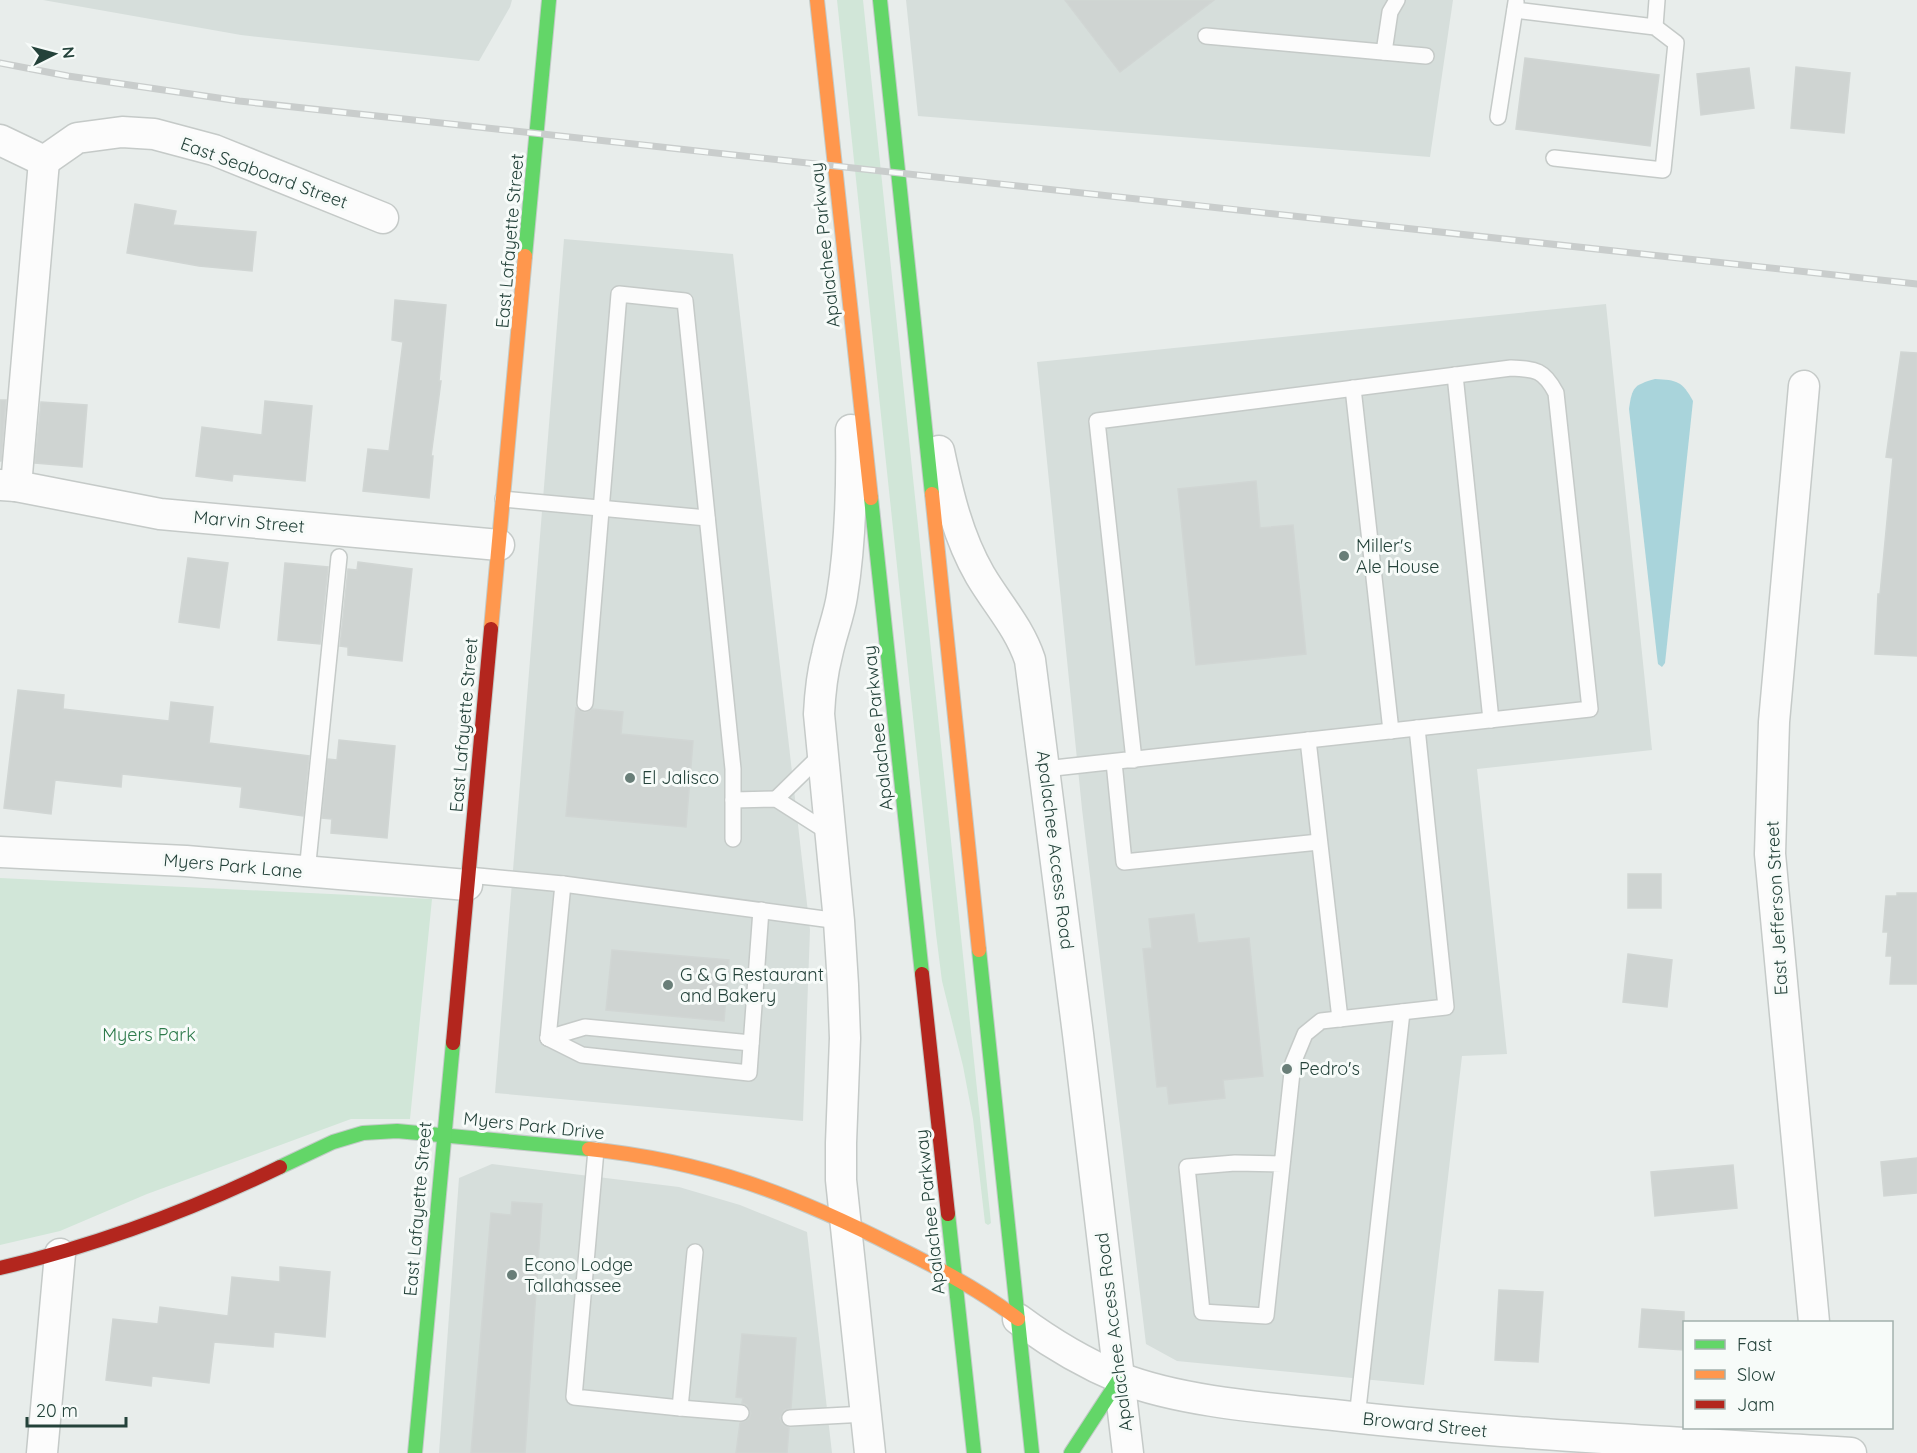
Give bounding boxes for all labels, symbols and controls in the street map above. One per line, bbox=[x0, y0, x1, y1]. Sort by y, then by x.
north arrow bbox=[24, 24, 84, 84]
text: N bbox=[58, 46, 79, 59]
street label: East Seaboard Street bbox=[178, 132, 351, 213]
street label: East Lafayette Street bbox=[490, 153, 529, 329]
street label: Apalachee Parkway bbox=[804, 161, 845, 329]
street label: Marvin Street bbox=[192, 505, 306, 538]
place label: Miller's Ale House bbox=[1356, 534, 1439, 578]
marker: Miller's Ale House bbox=[1337, 549, 1351, 563]
street label: East Lafayette Street bbox=[444, 637, 483, 813]
street label: Apalachee Parkway bbox=[857, 644, 898, 812]
street label: Apalachee Access Road bbox=[1032, 749, 1079, 951]
place label: El Jalisco bbox=[642, 766, 719, 789]
marker: El Jalisco bbox=[623, 771, 637, 785]
street label: East Jefferson Street bbox=[1760, 820, 1793, 996]
street label: Myers Park Lane bbox=[163, 848, 304, 883]
place label: G & G Restaurant and Bakery bbox=[680, 963, 824, 1007]
marker: G & G Restaurant and Bakery bbox=[661, 978, 675, 992]
park label: Myers Park bbox=[102, 1023, 196, 1046]
place label: Pedro's bbox=[1299, 1057, 1360, 1080]
marker: Pedro's bbox=[1280, 1062, 1294, 1076]
street label: Myers Park Drive bbox=[462, 1107, 606, 1144]
street label: East Lafayette Street bbox=[398, 1121, 437, 1297]
street label: Apalachee Parkway bbox=[909, 1128, 950, 1296]
street label: Apalachee Access Road bbox=[1090, 1231, 1137, 1433]
place label: Econo Lodge Tallahassee bbox=[524, 1253, 633, 1297]
marker: Econo Lodge Tallahassee bbox=[505, 1268, 519, 1282]
legend bbox=[1683, 1321, 1893, 1429]
text: Fast bbox=[1737, 1333, 1772, 1356]
text: Slow bbox=[1737, 1363, 1775, 1386]
scale bar bbox=[27, 1390, 126, 1428]
text: Jam bbox=[1737, 1393, 1775, 1416]
text: 20 m bbox=[36, 1399, 78, 1422]
street label: Broward Street bbox=[1362, 1407, 1489, 1442]

